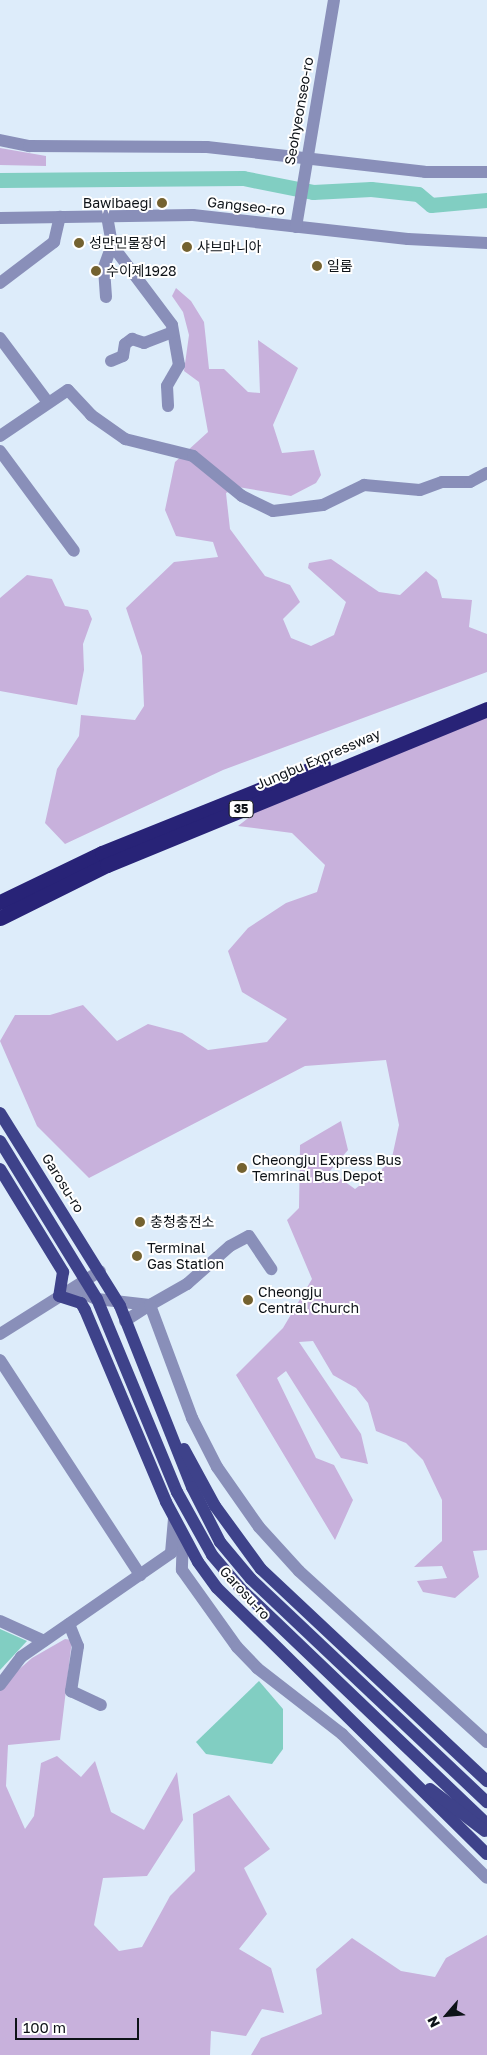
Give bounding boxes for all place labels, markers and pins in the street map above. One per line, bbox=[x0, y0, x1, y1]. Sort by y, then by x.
place label: Bawibaegi bbox=[83, 195, 152, 211]
marker: Bawibaegi bbox=[156, 197, 168, 209]
place label: 성만민물장어 bbox=[89, 235, 166, 251]
marker: 성만민물장어 bbox=[73, 237, 85, 249]
place label: 샤브마니아 bbox=[197, 239, 261, 255]
marker: 샤브마니아 bbox=[181, 241, 193, 253]
place label: 일룸 bbox=[327, 258, 353, 274]
marker: 일룸 bbox=[311, 260, 323, 272]
place label: 수이제1928 bbox=[106, 263, 177, 279]
marker: 수이제1928 bbox=[90, 265, 102, 277]
place label: Cheongju Express Bus Temrinal Bus Depot bbox=[252, 1152, 401, 1184]
marker: Cheongju Express Bus Temrinal Bus Depot bbox=[236, 1162, 248, 1174]
place label: 충청충전소 bbox=[150, 1214, 214, 1230]
marker: 충청충전소 bbox=[134, 1216, 146, 1228]
place label: Terminal Gas Station bbox=[147, 1240, 224, 1272]
marker: Terminal Gas Station bbox=[131, 1250, 143, 1262]
place label: Cheongju Central Church bbox=[258, 1284, 359, 1316]
marker: Cheongju Central Church bbox=[242, 1294, 254, 1306]

